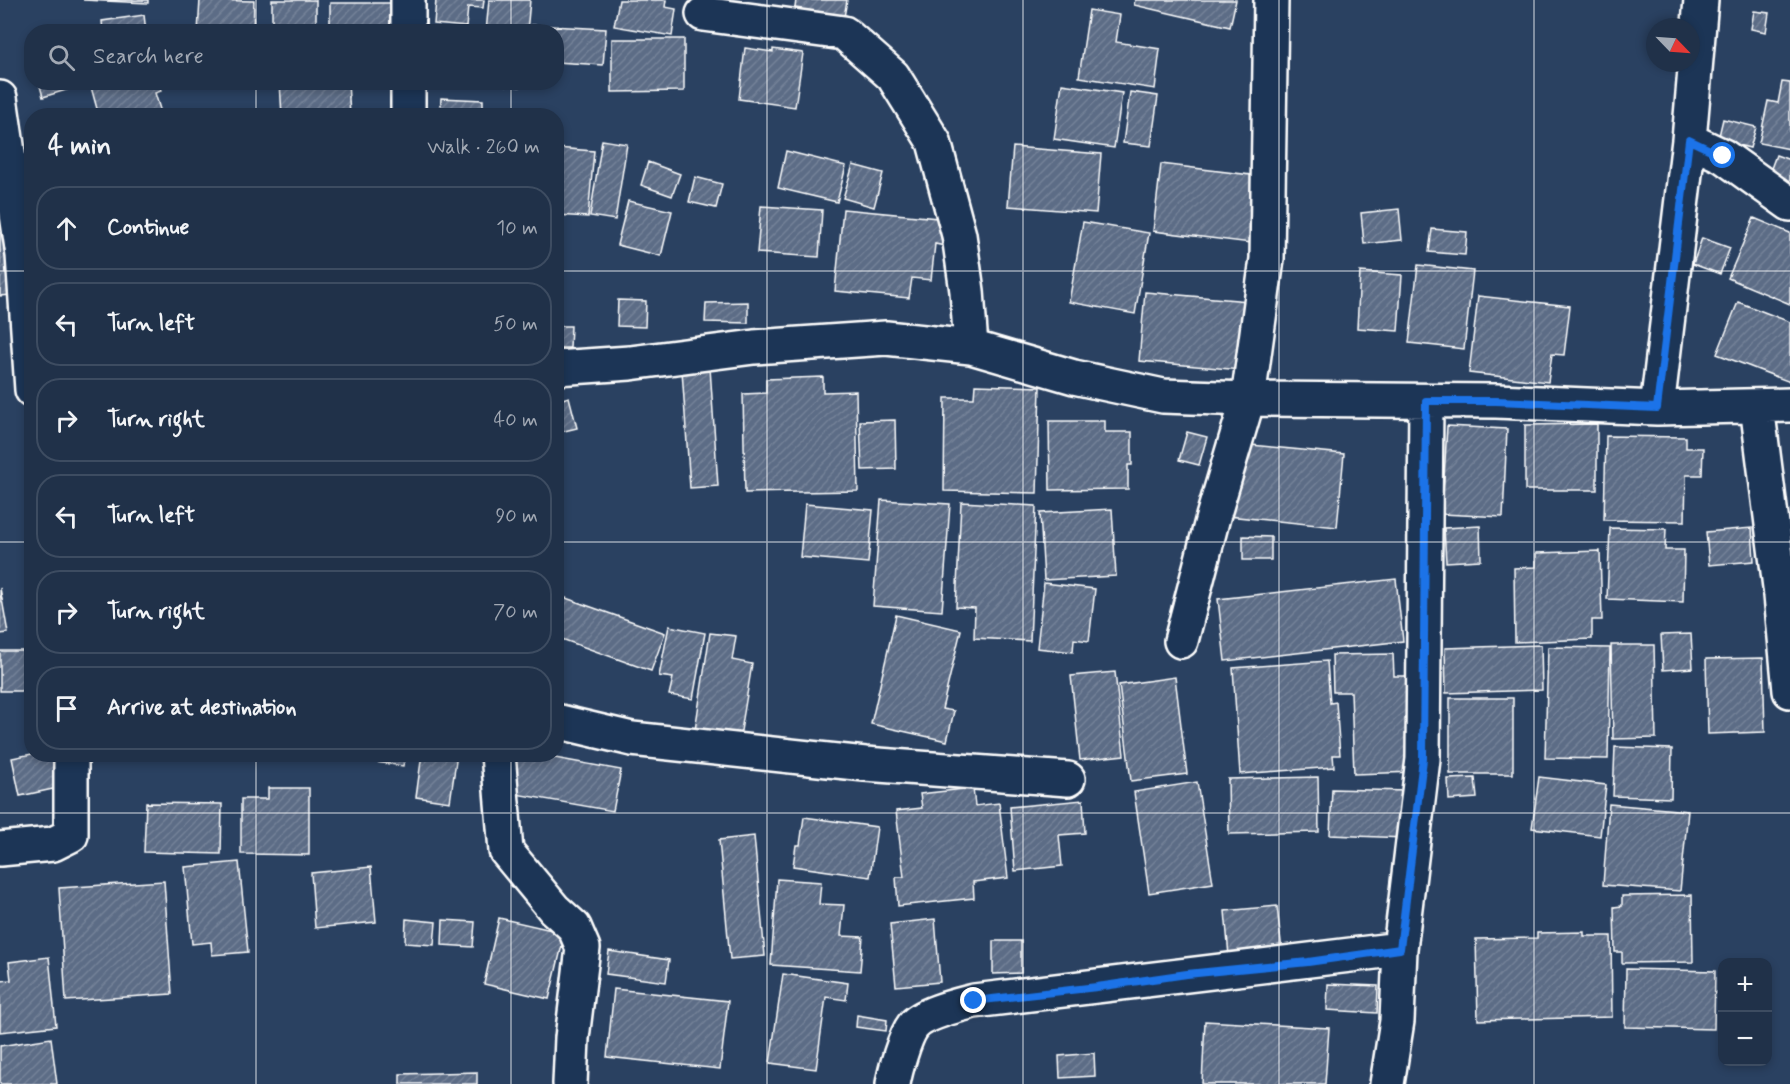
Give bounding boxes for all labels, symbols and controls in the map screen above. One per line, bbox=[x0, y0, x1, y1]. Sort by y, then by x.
north arrow bbox=[1646, 18, 1700, 72]
search box bbox=[24, 24, 564, 90]
icon: search bbox=[45, 41, 78, 74]
text: Search here bbox=[93, 43, 204, 71]
text: 4 min bbox=[48, 130, 111, 164]
text: Walk · 260 m bbox=[427, 134, 540, 161]
route start bbox=[1709, 142, 1735, 168]
icon: ahead bbox=[50, 212, 83, 245]
text: Continue bbox=[107, 214, 189, 242]
text: 10 m bbox=[496, 215, 538, 242]
icon: left bbox=[50, 308, 83, 341]
text: Turn left bbox=[107, 310, 195, 338]
text: 50 m bbox=[493, 311, 538, 338]
icon: right bbox=[50, 404, 83, 437]
text: Turn right bbox=[107, 406, 205, 434]
text: 40 m bbox=[494, 407, 538, 434]
icon: left bbox=[50, 500, 83, 533]
text: Turn left bbox=[107, 502, 195, 530]
text: 90 m bbox=[495, 503, 538, 530]
icon: right bbox=[50, 596, 83, 629]
text: Turn right bbox=[107, 598, 205, 626]
text: 70 m bbox=[493, 599, 538, 626]
icon: arrive bbox=[50, 692, 83, 725]
text: Arrive at destination bbox=[107, 694, 297, 722]
map controls bbox=[1718, 958, 1772, 1066]
button: + bbox=[1718, 958, 1772, 1012]
route end bbox=[960, 987, 986, 1013]
button: − bbox=[1718, 1012, 1772, 1066]

